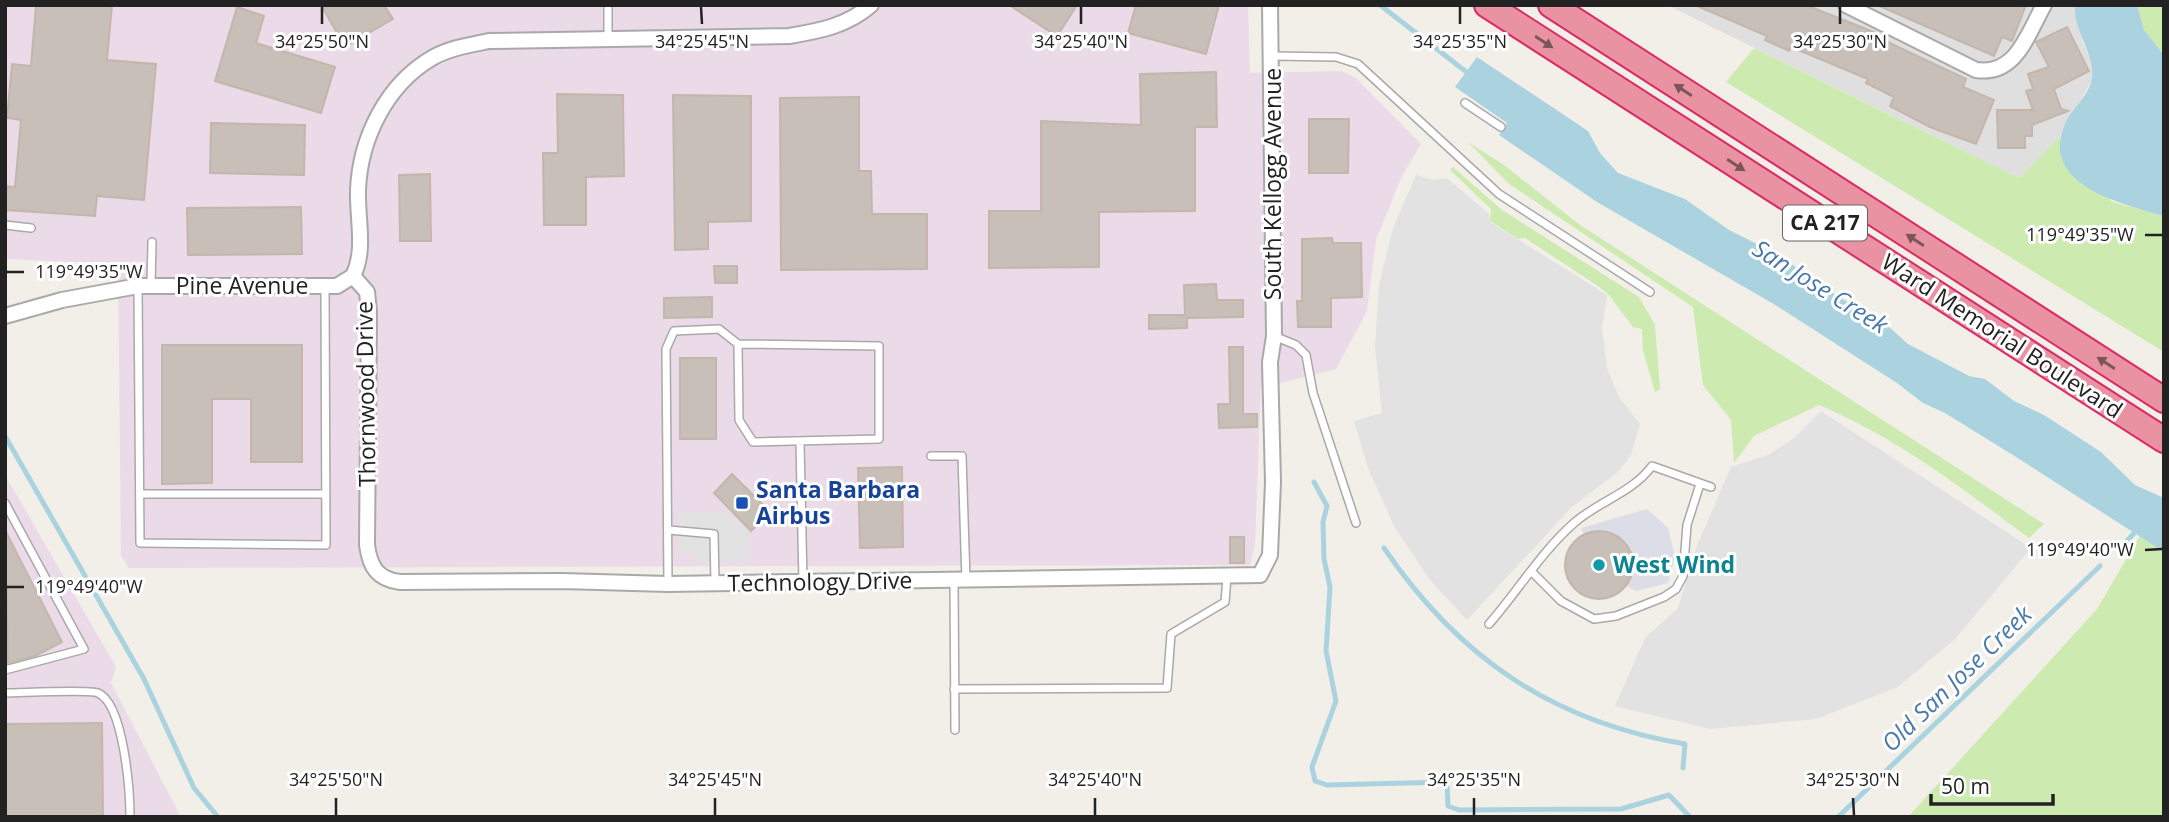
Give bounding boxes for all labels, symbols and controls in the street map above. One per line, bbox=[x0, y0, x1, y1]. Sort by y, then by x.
text: 34°25'50"N bbox=[275, 29, 369, 53]
text: 34°25'45"N bbox=[655, 29, 749, 53]
text: 34°25'40"N bbox=[1034, 29, 1128, 53]
text: 34°25'35"N bbox=[1413, 29, 1507, 53]
text: 34°25'30"N bbox=[1793, 29, 1887, 53]
one-way arrow bbox=[1534, 36, 1554, 49]
street label: South Kellogg Avenue bbox=[1256, 68, 1288, 300]
one-way arrow bbox=[1674, 83, 1692, 97]
one-way arrow bbox=[1726, 158, 1745, 171]
road number: CA 217 bbox=[1783, 206, 1867, 241]
text: 119°49'35"W bbox=[2026, 222, 2134, 246]
water label: San Jose Creek bbox=[1747, 231, 1896, 341]
one-way arrow bbox=[1905, 233, 1925, 246]
street label: Ward Memorial Boulevard bbox=[1876, 245, 2129, 425]
text: 119°49'35"W bbox=[35, 259, 143, 283]
street label: Pine Avenue bbox=[176, 269, 308, 301]
street label: Thornwood Drive bbox=[347, 301, 383, 487]
one-way arrow bbox=[2097, 357, 2116, 370]
place label: Santa Barbara Airbus bbox=[756, 473, 920, 531]
marker: Santa Barbara Airbus bbox=[734, 495, 750, 511]
text: 119°49'40"W bbox=[2026, 537, 2134, 561]
place label: West Wind bbox=[1613, 548, 1735, 580]
marker: West Wind bbox=[1591, 557, 1607, 573]
street label: Technology Drive bbox=[727, 563, 913, 599]
text: 119°49'40"W bbox=[35, 574, 143, 598]
water label: Old San Jose Creek bbox=[1874, 597, 2039, 758]
scale bar bbox=[1931, 762, 2054, 806]
text: 34°25'50"N bbox=[289, 767, 383, 791]
text: 34°25'45"N bbox=[668, 767, 762, 791]
text: 34°25'40"N bbox=[1048, 767, 1142, 791]
text: 34°25'35"N bbox=[1427, 767, 1521, 791]
text: 34°25'30"N bbox=[1806, 767, 1900, 791]
text: 50 m bbox=[1941, 772, 1990, 800]

